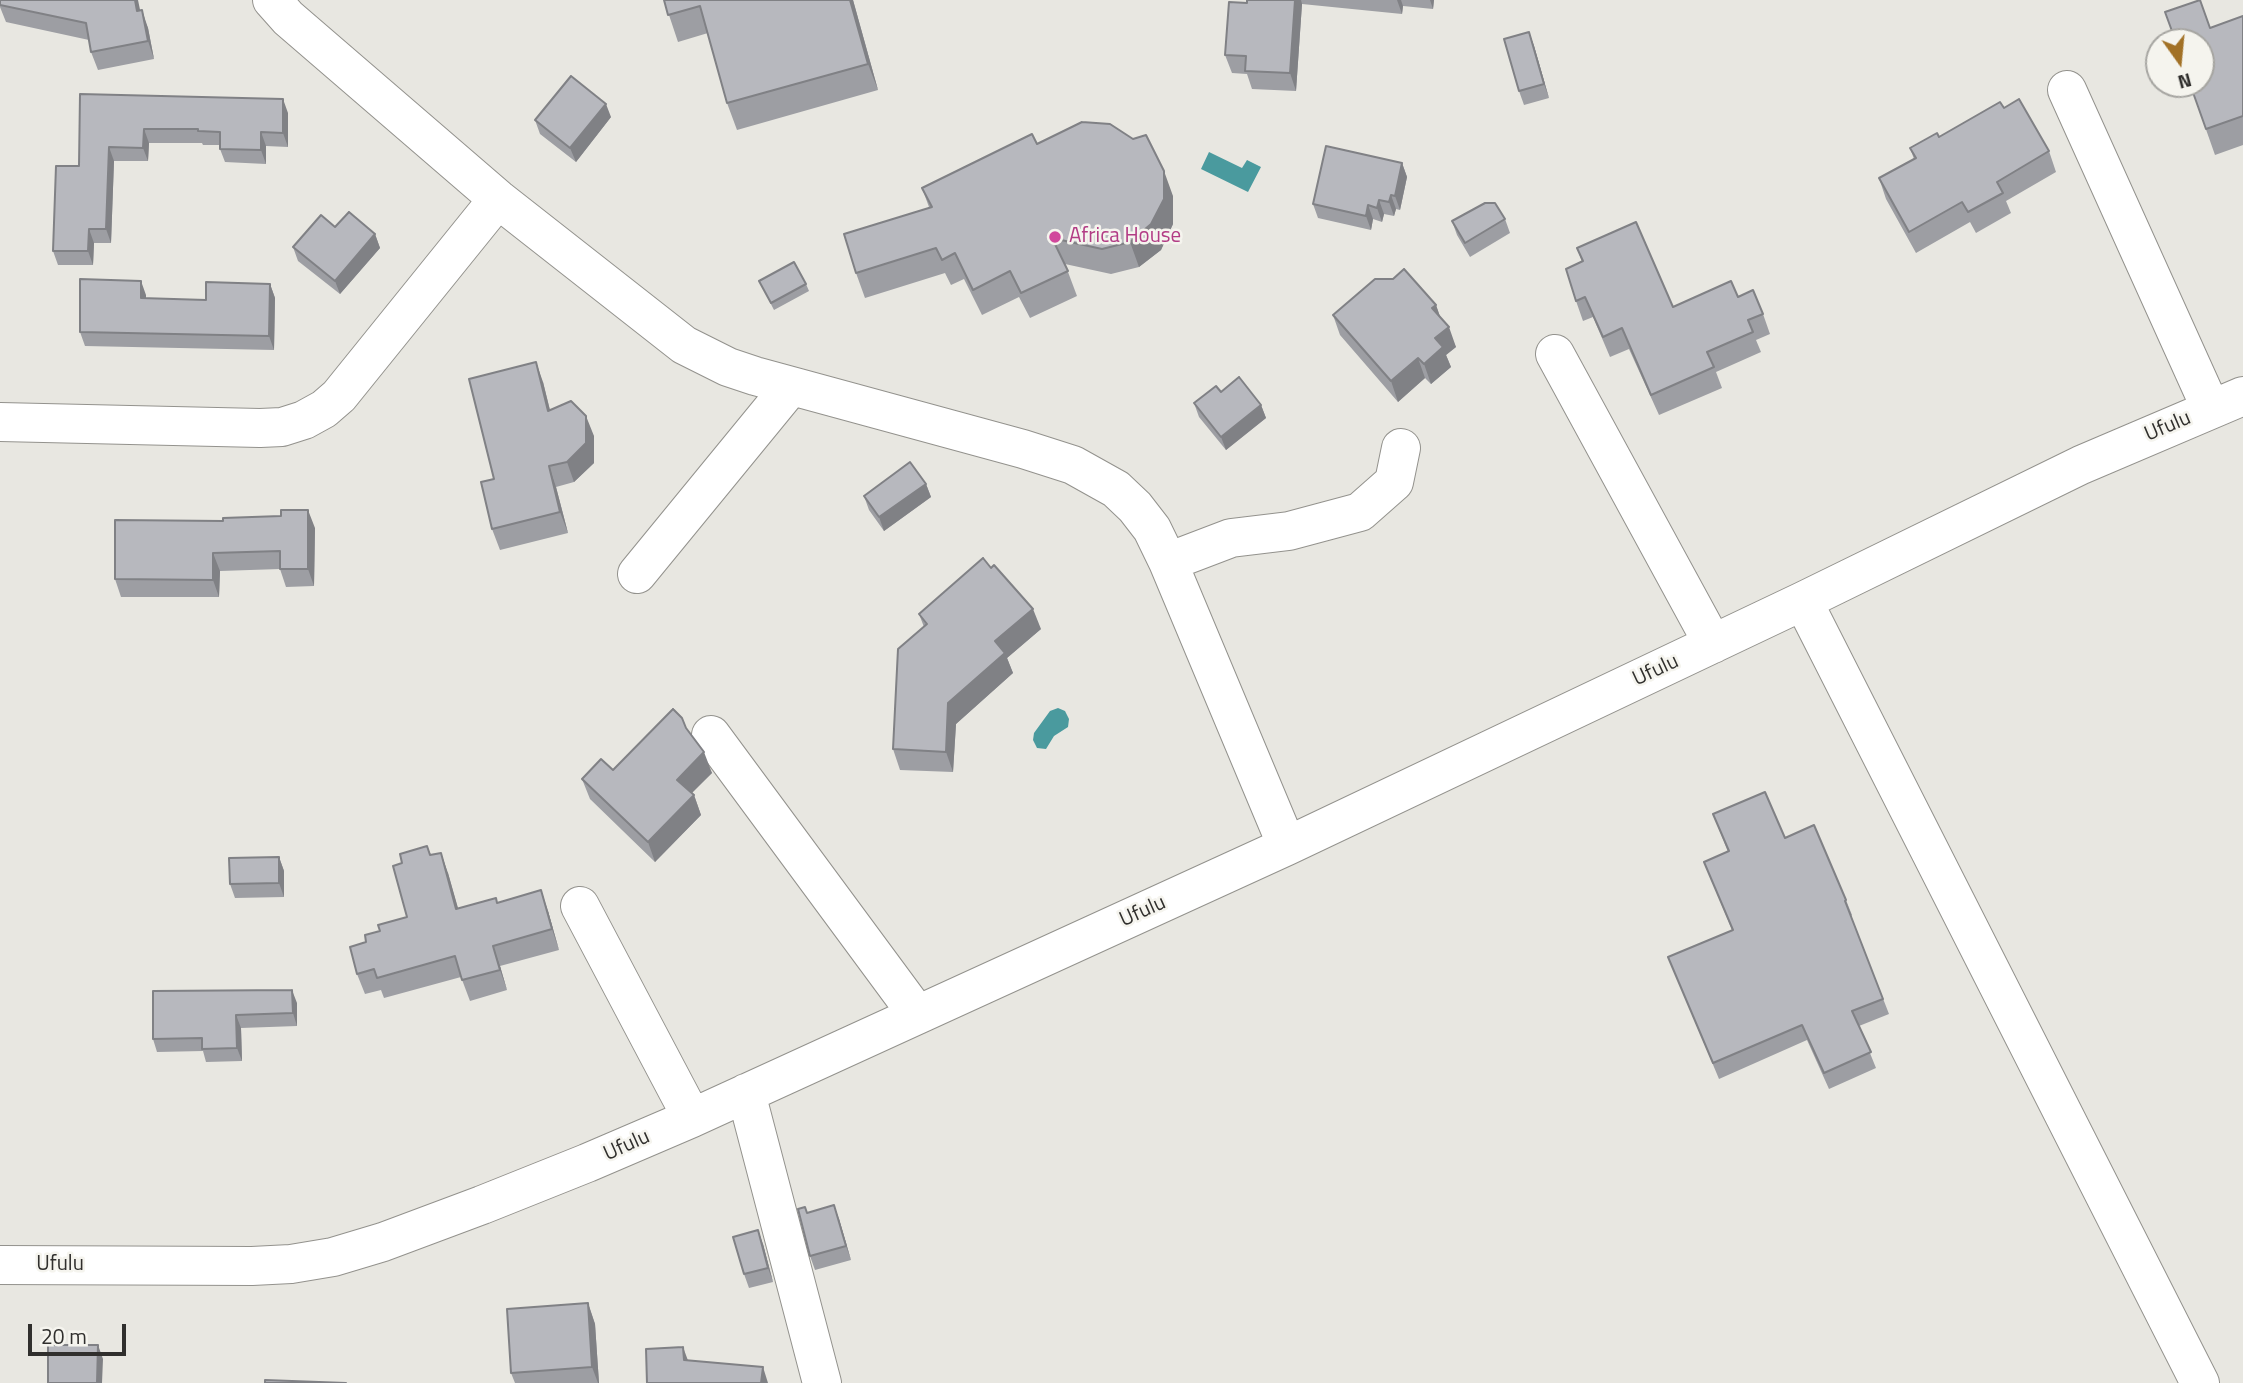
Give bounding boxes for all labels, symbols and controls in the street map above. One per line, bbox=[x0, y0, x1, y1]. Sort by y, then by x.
north arrow bbox=[2145, 28, 2215, 98]
text: N bbox=[2175, 66, 2195, 98]
place label: Africa House bbox=[1069, 224, 1181, 250]
marker: Africa House bbox=[1047, 229, 1063, 245]
street label: Ufulu bbox=[2141, 406, 2195, 448]
street label: Ufulu bbox=[1629, 650, 1683, 692]
street label: Ufulu bbox=[1116, 891, 1170, 933]
street label: Ufulu bbox=[600, 1125, 654, 1167]
street label: Ufulu bbox=[36, 1252, 84, 1278]
scale bar bbox=[32, 1310, 130, 1354]
text: 20 m bbox=[41, 1320, 87, 1352]

